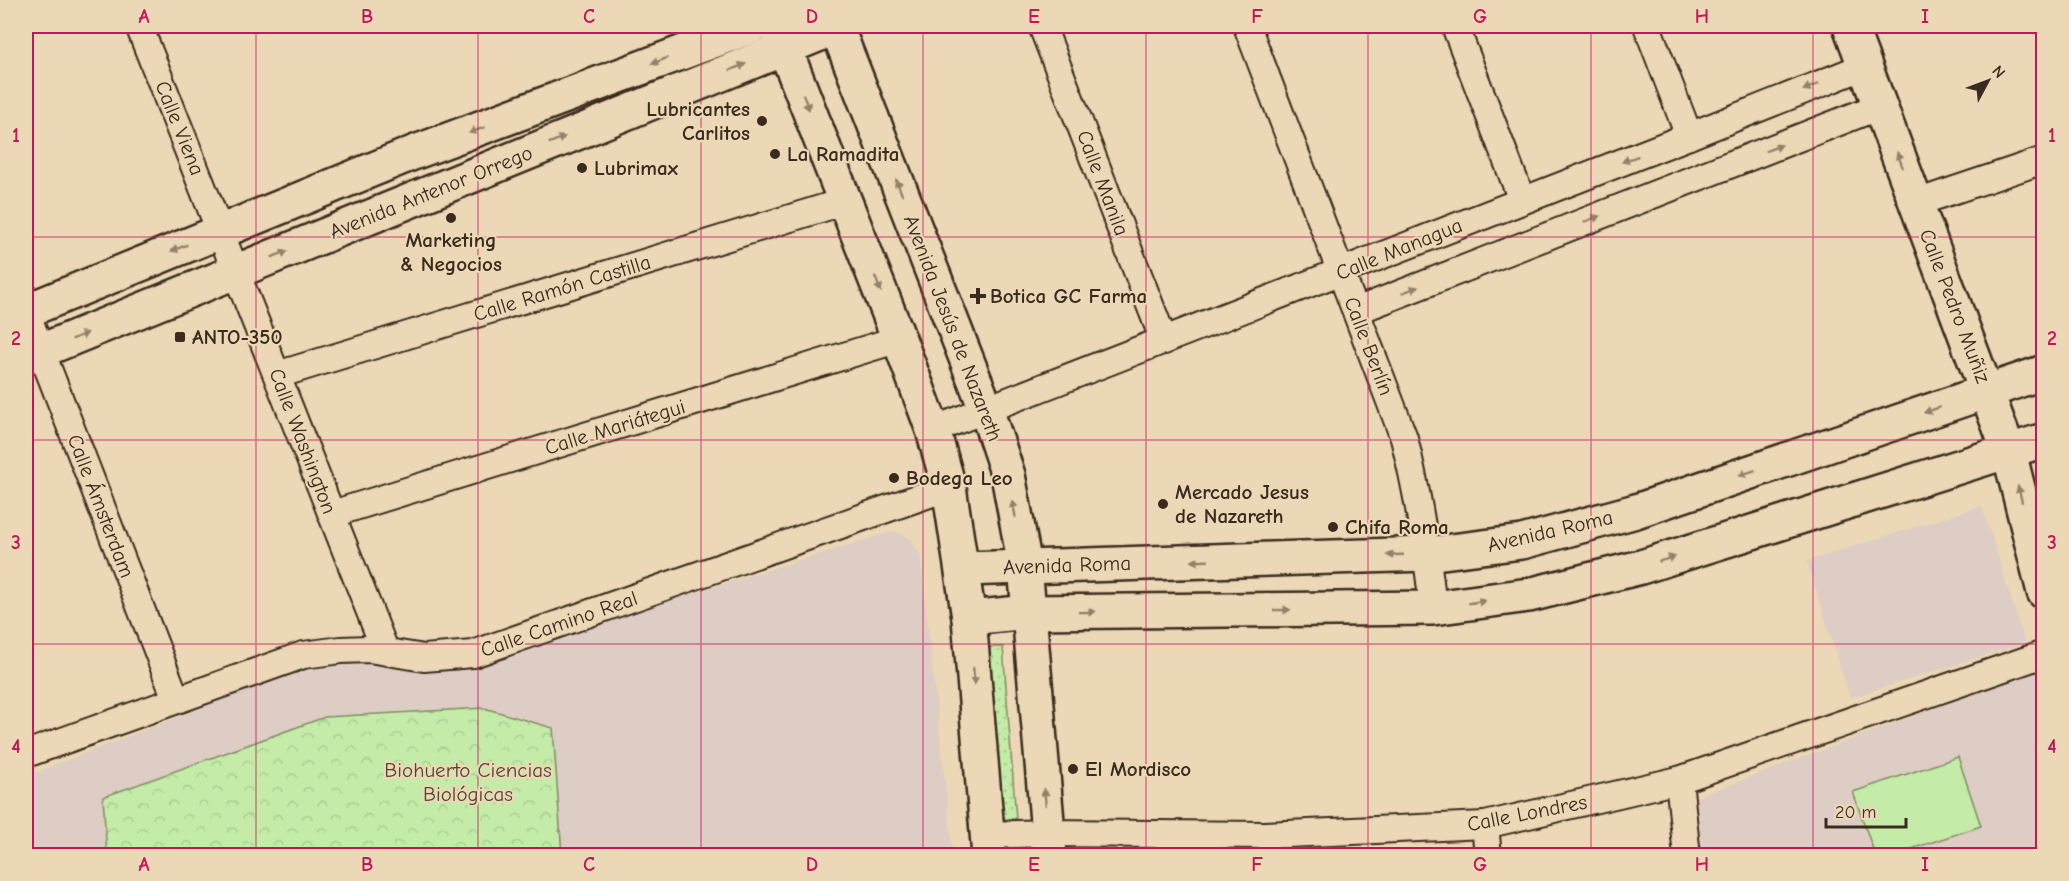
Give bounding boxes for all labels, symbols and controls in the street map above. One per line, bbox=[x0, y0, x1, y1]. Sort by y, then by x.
text: A bbox=[138, 5, 150, 28]
text: B bbox=[361, 5, 373, 28]
text: C bbox=[583, 5, 595, 28]
text: D bbox=[806, 5, 818, 28]
text: E bbox=[1028, 5, 1040, 28]
text: F bbox=[1251, 5, 1263, 28]
text: G bbox=[1473, 5, 1487, 28]
text: H bbox=[1695, 5, 1709, 28]
text: I bbox=[1921, 5, 1929, 28]
north arrow bbox=[1958, 51, 2018, 111]
one-way arrow bbox=[650, 57, 668, 66]
one-way arrow bbox=[729, 62, 747, 71]
text: N bbox=[1988, 62, 2009, 82]
street label: Calle Viena bbox=[150, 77, 210, 179]
one-way arrow bbox=[1802, 83, 1820, 93]
one-way arrow bbox=[802, 93, 811, 111]
place label: Lubricantes Carlitos bbox=[646, 97, 750, 145]
marker: Lubricantes Carlitos bbox=[755, 114, 769, 128]
text: 1 bbox=[12, 124, 20, 147]
text: 1 bbox=[2048, 124, 2056, 147]
one-way arrow bbox=[468, 126, 486, 135]
street label: Calle Manila bbox=[1072, 127, 1134, 239]
one-way arrow bbox=[549, 135, 567, 145]
street label: Avenida Antenor Orrego bbox=[326, 140, 536, 244]
place label: La Ramadita bbox=[787, 142, 899, 166]
one-way arrow bbox=[1765, 143, 1783, 153]
marker: La Ramadita bbox=[768, 147, 782, 161]
one-way arrow bbox=[1895, 151, 1904, 169]
one-way arrow bbox=[1620, 154, 1638, 164]
place label: Lubrimax bbox=[594, 156, 679, 180]
marker: Lubrimax bbox=[575, 161, 589, 175]
one-way arrow bbox=[894, 178, 904, 196]
marker: Marketing & Negocios bbox=[444, 211, 458, 225]
street label: Avenida Jesús de Nazareth bbox=[899, 212, 1007, 444]
street label: Calle Managua bbox=[1332, 213, 1466, 285]
one-way arrow bbox=[1583, 214, 1601, 223]
street label: Calle Pedro Muñiz bbox=[1915, 226, 1995, 386]
place label: Marketing & Negocios bbox=[400, 228, 502, 276]
one-way arrow bbox=[169, 244, 187, 254]
one-way arrow bbox=[271, 249, 289, 259]
street label: Calle Ramón Castilla bbox=[471, 250, 653, 326]
one-way arrow bbox=[873, 275, 883, 293]
place label: Botica GC Farma bbox=[990, 284, 1147, 308]
one-way arrow bbox=[1402, 285, 1420, 295]
marker: Botica GC Farma bbox=[971, 289, 985, 303]
street label: Calle Berlín bbox=[1339, 293, 1399, 399]
place label: ANTO-350 bbox=[192, 325, 283, 349]
text: 2 bbox=[11, 327, 21, 350]
text: 2 bbox=[2047, 327, 2057, 350]
marker: ANTO-350 bbox=[173, 330, 187, 344]
one-way arrow bbox=[71, 331, 89, 340]
street label: Calle Washington bbox=[264, 365, 342, 517]
street label: Calle Mariátegui bbox=[542, 394, 688, 460]
one-way arrow bbox=[1923, 406, 1941, 416]
street label: Calle Ámsterdam bbox=[63, 431, 139, 581]
place label: Bodega Leo bbox=[906, 466, 1013, 490]
one-way arrow bbox=[1738, 469, 1756, 479]
marker: Bodega Leo bbox=[887, 471, 901, 485]
place label: Mercado Jesus de Nazareth bbox=[1175, 480, 1309, 528]
one-way arrow bbox=[2014, 485, 2024, 503]
marker: Mercado Jesus de Nazareth bbox=[1156, 497, 1170, 511]
one-way arrow bbox=[1009, 499, 1018, 518]
street label: Avenida Roma bbox=[1485, 505, 1615, 557]
place label: Chifa Roma bbox=[1345, 515, 1449, 539]
marker: Chifa Roma bbox=[1326, 520, 1340, 534]
text: 3 bbox=[11, 531, 21, 554]
text: 3 bbox=[2047, 531, 2057, 554]
one-way arrow bbox=[1386, 550, 1405, 560]
street label: Avenida Roma bbox=[1003, 551, 1131, 579]
one-way arrow bbox=[1658, 554, 1676, 563]
one-way arrow bbox=[1191, 556, 1210, 566]
street label: Calle Camino Real bbox=[477, 586, 641, 662]
one-way arrow bbox=[1468, 598, 1487, 607]
one-way arrow bbox=[1273, 605, 1292, 615]
one-way arrow bbox=[1078, 607, 1097, 617]
one-way arrow bbox=[969, 667, 979, 686]
text: 4 bbox=[11, 735, 21, 758]
text: 4 bbox=[2047, 735, 2057, 758]
place label: El Mordisco bbox=[1085, 757, 1191, 781]
park label: Biohuerto Ciencias Biológicas bbox=[384, 758, 552, 806]
marker: El Mordisco bbox=[1066, 762, 1080, 776]
one-way arrow bbox=[1040, 788, 1050, 807]
street label: Calle Londres bbox=[1465, 790, 1589, 836]
scale bar bbox=[1826, 791, 1906, 829]
text: 20 m bbox=[1835, 802, 1876, 823]
text: A bbox=[138, 853, 150, 876]
text: B bbox=[361, 853, 373, 876]
text: C bbox=[583, 853, 595, 876]
text: D bbox=[806, 853, 818, 876]
text: E bbox=[1028, 853, 1040, 876]
text: F bbox=[1251, 853, 1263, 876]
text: G bbox=[1473, 853, 1487, 876]
text: H bbox=[1695, 853, 1709, 876]
text: I bbox=[1921, 853, 1929, 876]

